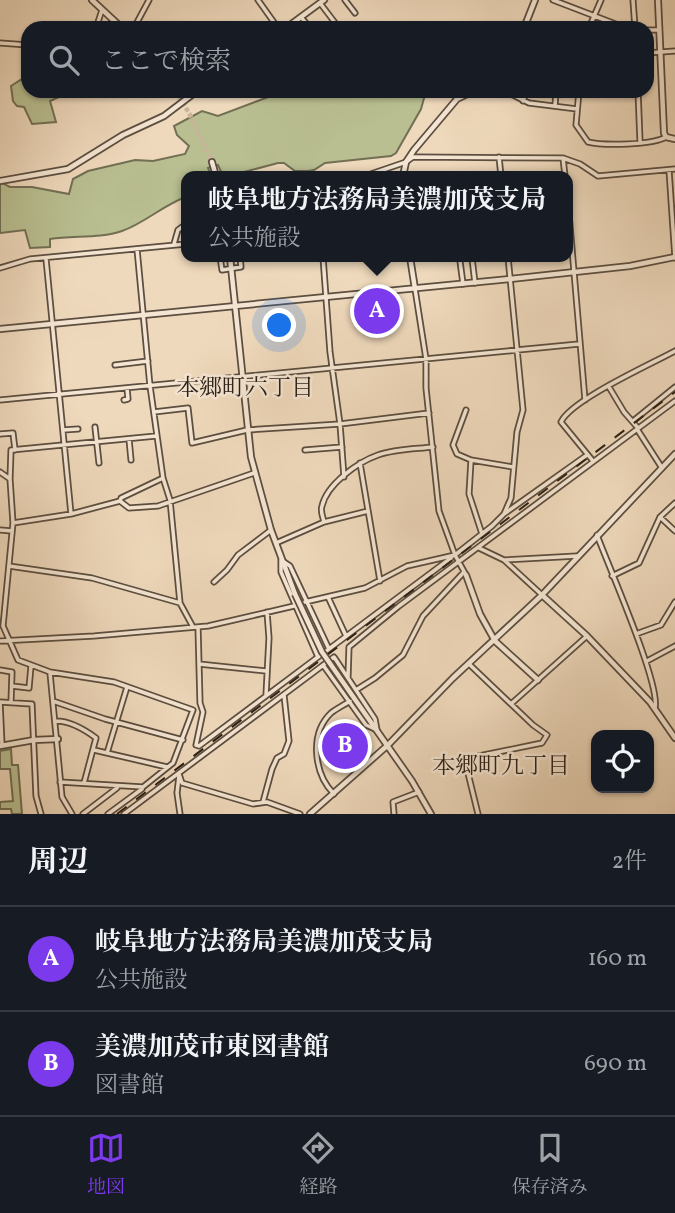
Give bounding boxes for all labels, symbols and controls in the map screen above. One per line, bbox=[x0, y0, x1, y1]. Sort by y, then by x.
search box bbox=[21, 21, 654, 98]
icon: search bbox=[45, 41, 83, 79]
text: ここで検索 bbox=[101, 44, 231, 80]
popup bbox=[181, 171, 573, 262]
text: 岐阜地方法務局美濃加茂支局 bbox=[208, 183, 546, 219]
text: 公共施設 bbox=[208, 223, 300, 255]
pin: A bbox=[354, 285, 400, 337]
your location bbox=[262, 308, 296, 342]
district label: 本郷町六丁目 bbox=[176, 373, 314, 405]
pin: B bbox=[322, 720, 368, 772]
map controls bbox=[591, 730, 654, 793]
button: locate bbox=[591, 730, 654, 793]
district label: 本郷町九丁目 bbox=[432, 751, 570, 783]
text: 周辺 bbox=[28, 842, 88, 884]
text: 2件 bbox=[612, 846, 647, 878]
text: 岐阜地方法務局美濃加茂支局 bbox=[95, 925, 433, 961]
text: A bbox=[43, 943, 59, 975]
text: 160 m bbox=[588, 943, 647, 975]
text: 公共施設 bbox=[95, 965, 187, 997]
text: 美濃加茂市東図書館 bbox=[95, 1030, 329, 1066]
text: B bbox=[43, 1048, 59, 1080]
text: 690 m bbox=[584, 1048, 647, 1080]
text: 図書館 bbox=[95, 1070, 164, 1102]
tab: 地図 bbox=[87, 1129, 125, 1201]
tab: 経路 bbox=[299, 1129, 338, 1201]
tab: 保存済み bbox=[512, 1129, 588, 1201]

